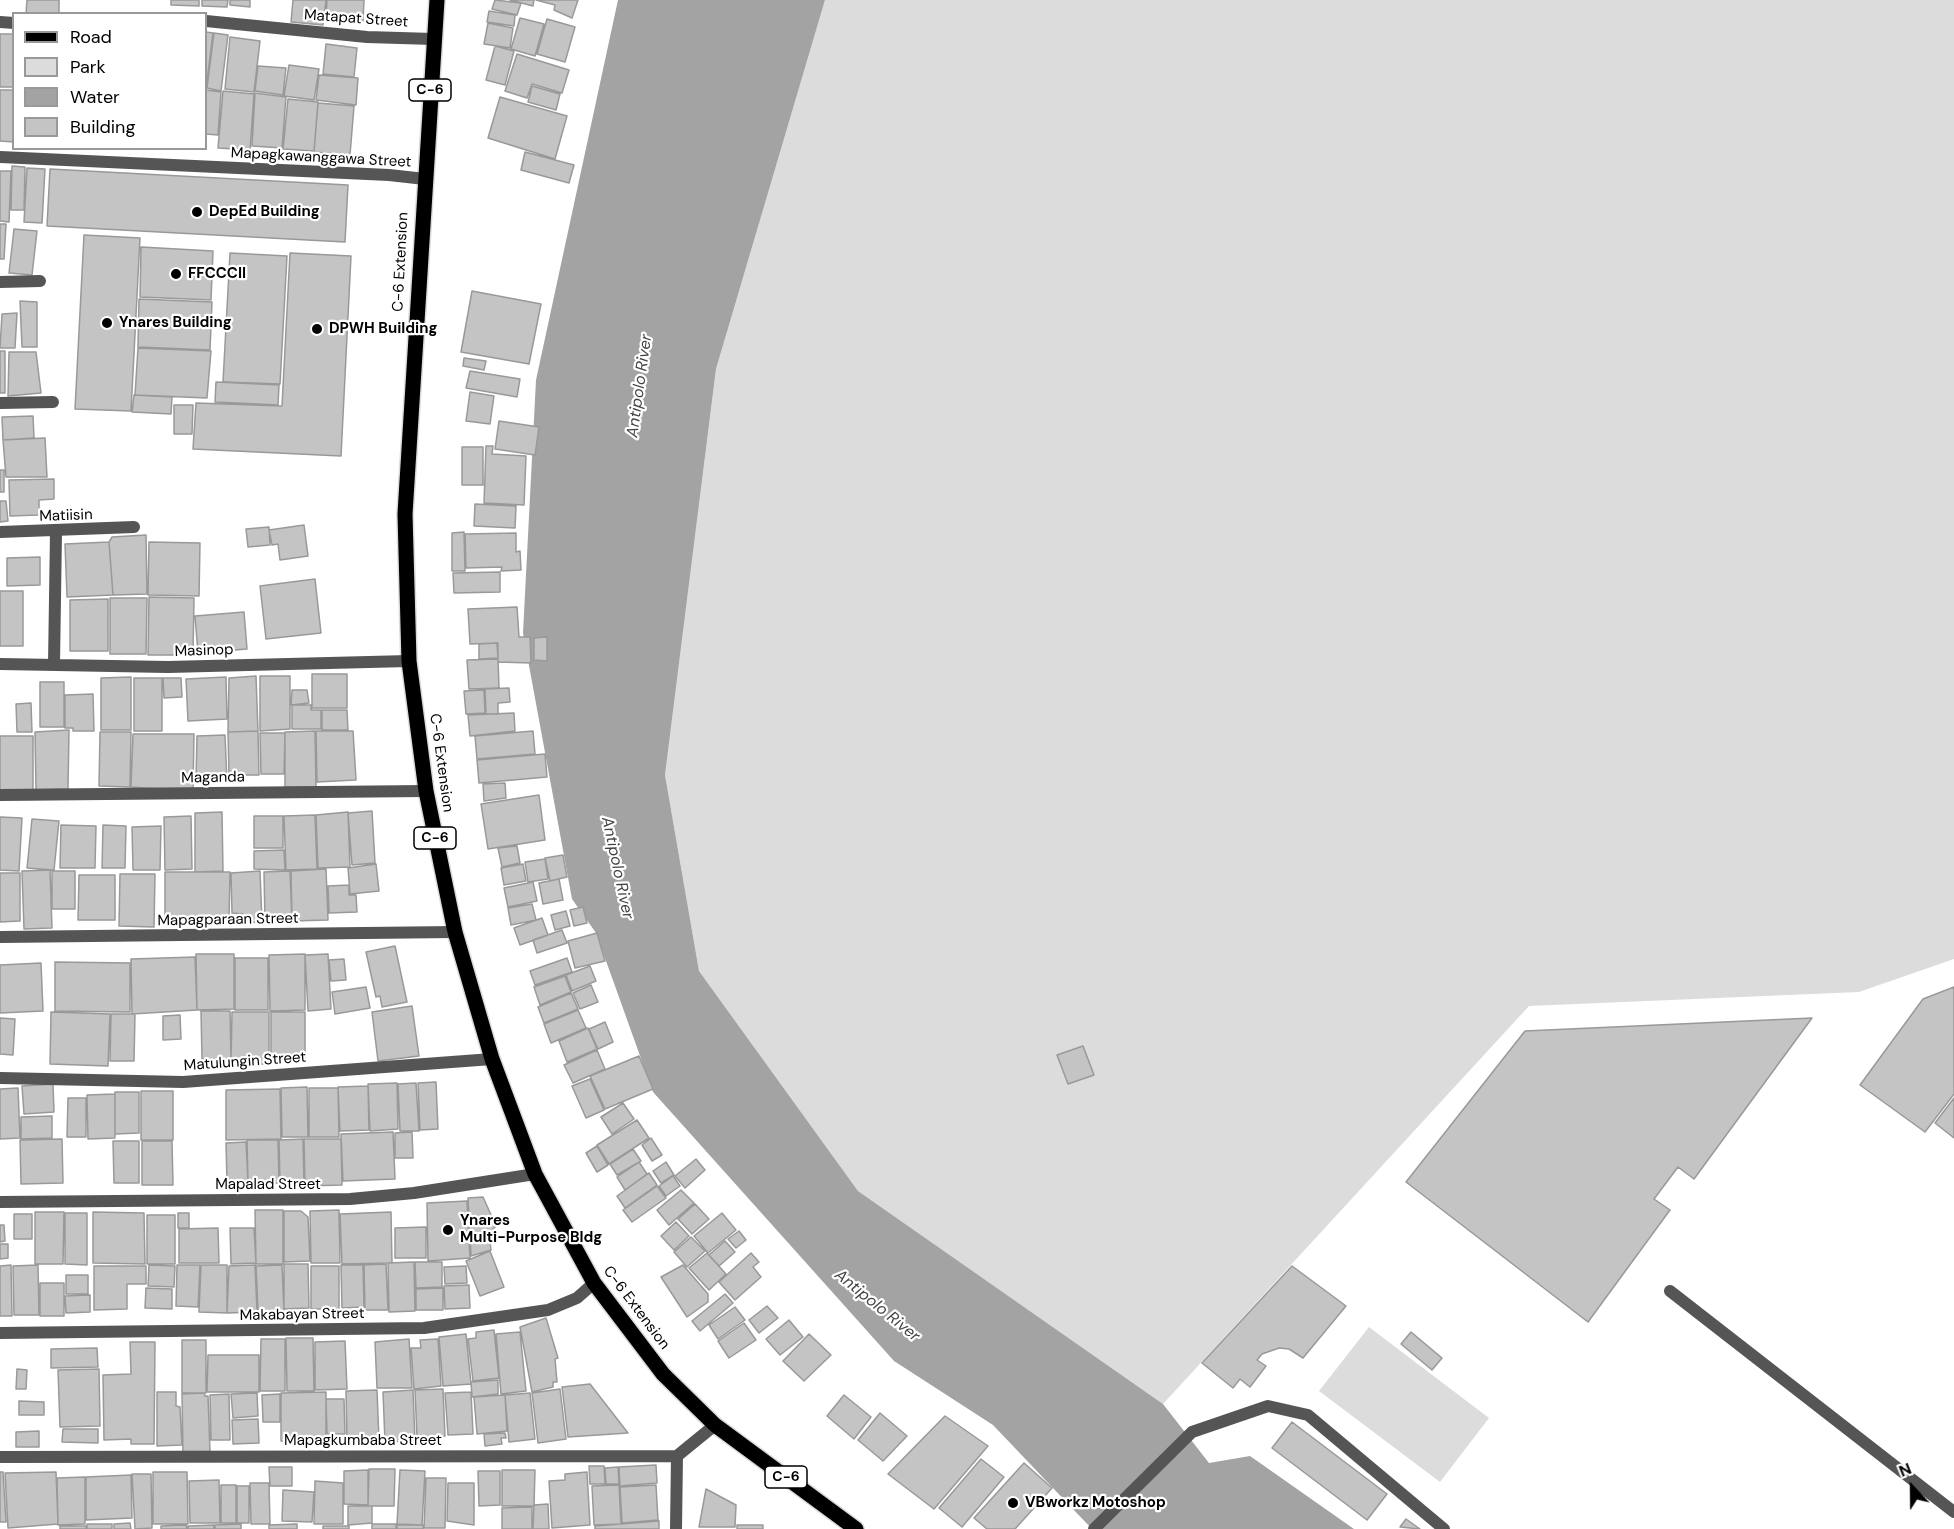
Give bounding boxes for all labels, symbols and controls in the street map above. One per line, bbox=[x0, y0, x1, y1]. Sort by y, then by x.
street label: Matapat Street bbox=[303, 6, 409, 32]
legend bbox=[12, 12, 207, 150]
text: Road bbox=[70, 25, 112, 49]
text: Park bbox=[70, 55, 106, 79]
road number: C-6 bbox=[409, 79, 451, 101]
text: Water bbox=[70, 85, 120, 109]
text: Building bbox=[70, 115, 135, 139]
street label: Mapagkawanggawa Street bbox=[230, 144, 412, 172]
place label: DepEd Building bbox=[209, 203, 320, 221]
marker: DepEd Building bbox=[190, 205, 204, 219]
street label: C-6 Extension bbox=[389, 212, 413, 312]
place label: FFCCCII bbox=[188, 265, 246, 283]
marker: FFCCCII bbox=[169, 267, 183, 281]
place label: Ynares Building bbox=[119, 314, 232, 332]
marker: Ynares Building bbox=[100, 316, 114, 330]
place label: DPWH Building bbox=[329, 320, 437, 338]
marker: DPWH Building bbox=[310, 322, 324, 336]
water label: Antipolo River bbox=[623, 333, 657, 439]
street label: Matiisin bbox=[39, 506, 93, 526]
street label: Masinop bbox=[174, 641, 234, 661]
street label: C-6 Extension bbox=[425, 712, 457, 814]
street label: Maganda bbox=[181, 768, 245, 788]
water label: Antipolo River bbox=[597, 815, 637, 921]
road number: C-6 bbox=[414, 827, 456, 849]
street label: Mapagparaan Street bbox=[157, 910, 299, 930]
street label: Matulungin Street bbox=[183, 1049, 307, 1075]
street label: Mapalad Street bbox=[215, 1176, 321, 1194]
place label: Ynares Multi-Purpose Bldg bbox=[460, 1212, 602, 1247]
marker: Ynares Multi-Purpose Bldg bbox=[441, 1223, 455, 1237]
street label: C-6 Extension bbox=[599, 1263, 673, 1353]
water label: Antipolo River bbox=[831, 1266, 923, 1346]
street label: Makabayan Street bbox=[239, 1305, 365, 1325]
street label: Mapagkumbaba Street bbox=[284, 1432, 442, 1450]
north arrow bbox=[1882, 1457, 1942, 1517]
text: N bbox=[1896, 1458, 1914, 1482]
road number: C-6 bbox=[765, 1466, 807, 1488]
place label: VBworkz Motoshop bbox=[1025, 1494, 1166, 1512]
marker: VBworkz Motoshop bbox=[1006, 1496, 1020, 1510]

